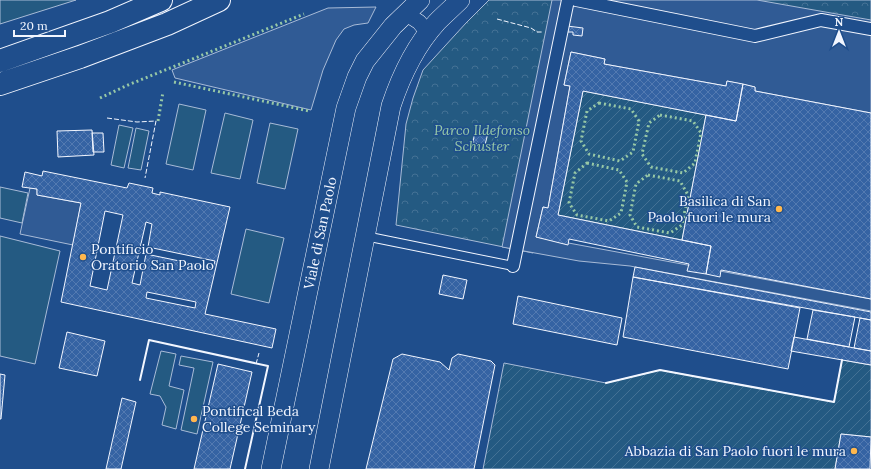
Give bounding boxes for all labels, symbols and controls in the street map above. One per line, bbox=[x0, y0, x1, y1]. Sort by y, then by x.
scale bar bbox=[14, 12, 65, 38]
north arrow bbox=[819, 12, 859, 52]
text: N bbox=[835, 15, 844, 29]
text: 20 m bbox=[20, 18, 48, 33]
park label: Parco Ildefonso Schuster bbox=[434, 121, 530, 155]
street label: Viale di San Paolo bbox=[299, 175, 340, 292]
place label: Basilica di San Paolo fuori le mura bbox=[647, 192, 771, 226]
marker: Basilica di San Paolo fuori le mura bbox=[774, 204, 784, 214]
place label: Pontificio Oratorio San Paolo bbox=[91, 240, 214, 274]
marker: Pontificio Oratorio San Paolo bbox=[78, 252, 88, 262]
place label: Pontifical Beda College Seminary bbox=[202, 402, 316, 436]
marker: Pontifical Beda College Seminary bbox=[189, 414, 199, 424]
place label: Abbazia di San Paolo fuori le mura bbox=[624, 442, 846, 460]
marker: Abbazia di San Paolo fuori le mura bbox=[849, 446, 859, 456]

